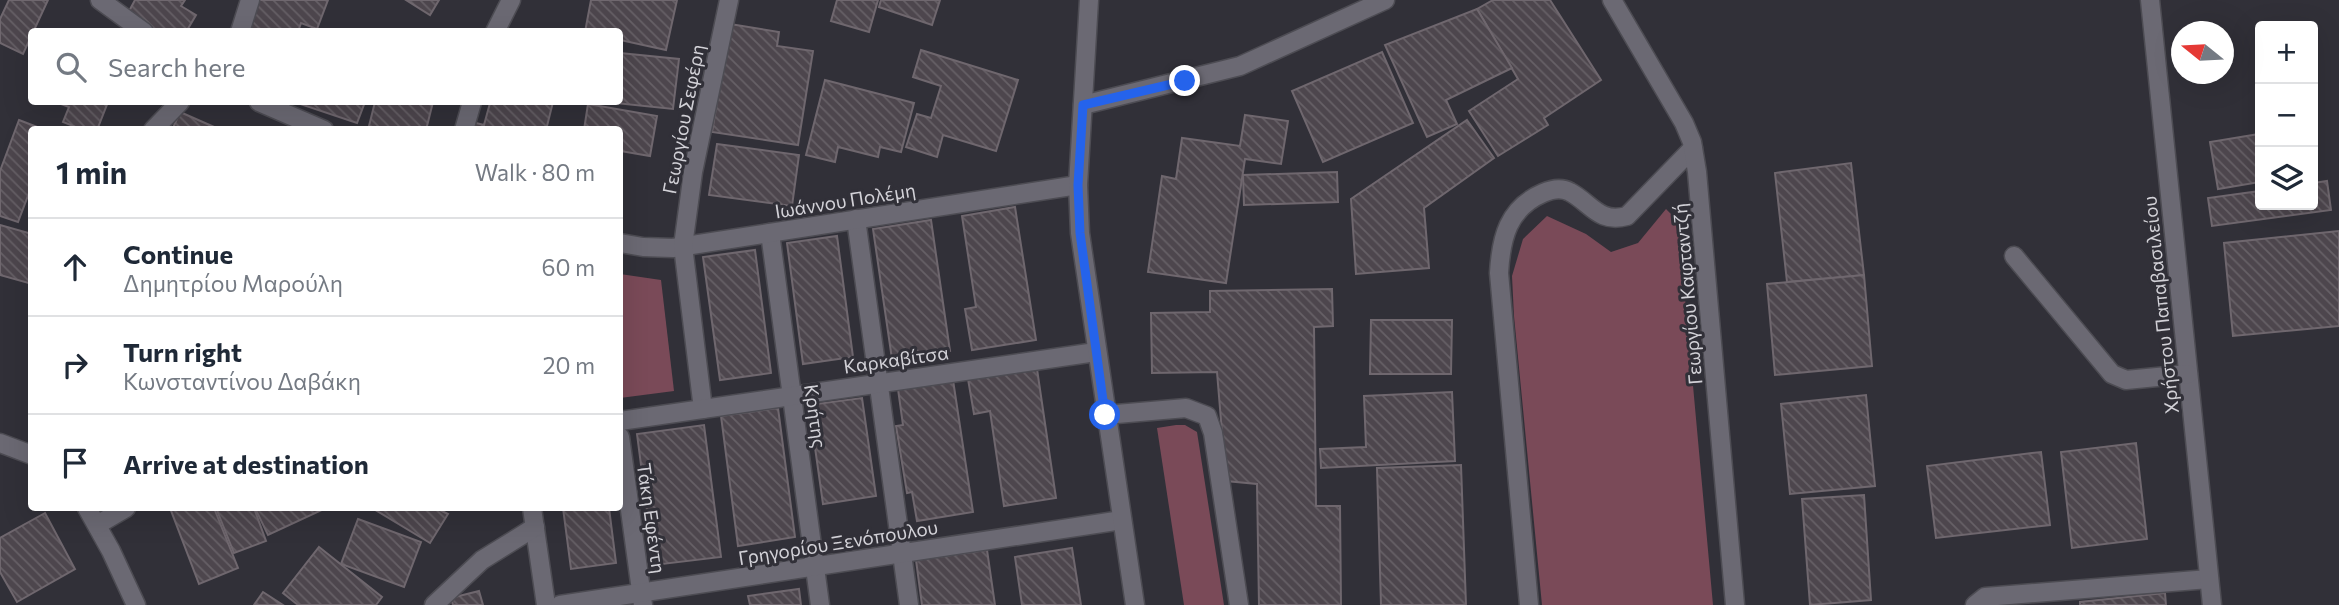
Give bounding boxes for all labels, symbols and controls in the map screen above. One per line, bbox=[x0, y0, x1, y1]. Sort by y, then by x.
north arrow bbox=[2171, 21, 2234, 84]
map controls bbox=[2255, 21, 2318, 210]
button: + bbox=[2255, 21, 2318, 84]
search box bbox=[28, 28, 623, 105]
street label: Γεωργίου Σεφέρη bbox=[657, 42, 709, 196]
icon: search bbox=[52, 48, 90, 86]
text: Search here bbox=[108, 51, 246, 82]
route end bbox=[1169, 65, 1200, 96]
button: − bbox=[2255, 84, 2318, 147]
button: layers bbox=[2255, 147, 2318, 210]
text: 1 min bbox=[56, 153, 127, 190]
text: Walk · 80 m bbox=[475, 158, 595, 186]
street label: Ιωάννου Πολέμη bbox=[773, 178, 917, 222]
street label: Χρήστου Παπαβασιλείου bbox=[2137, 195, 2183, 415]
street label: Γεωργίου Καφταντζή bbox=[1668, 202, 1706, 386]
text: Continue bbox=[123, 238, 233, 269]
icon: ahead bbox=[56, 248, 94, 286]
text: 60 m bbox=[542, 253, 595, 281]
text: Δημητρίου Μαρούλη bbox=[123, 269, 343, 297]
text: Turn right bbox=[123, 336, 242, 367]
street label: Καρκαβίτσα bbox=[842, 340, 950, 378]
icon: right bbox=[56, 346, 94, 384]
text: 20 m bbox=[543, 351, 595, 379]
text: Κωνσταντίνου Δαβάκη bbox=[123, 367, 361, 395]
street label: Κρήτης bbox=[800, 383, 832, 449]
route start bbox=[1089, 399, 1120, 430]
icon: arrive bbox=[56, 444, 94, 482]
text: Arrive at destination bbox=[123, 448, 369, 479]
street label: Τάκη Εφέντη bbox=[633, 461, 671, 575]
street label: Γρηγορίου Ξενόπουλου bbox=[736, 515, 940, 569]

